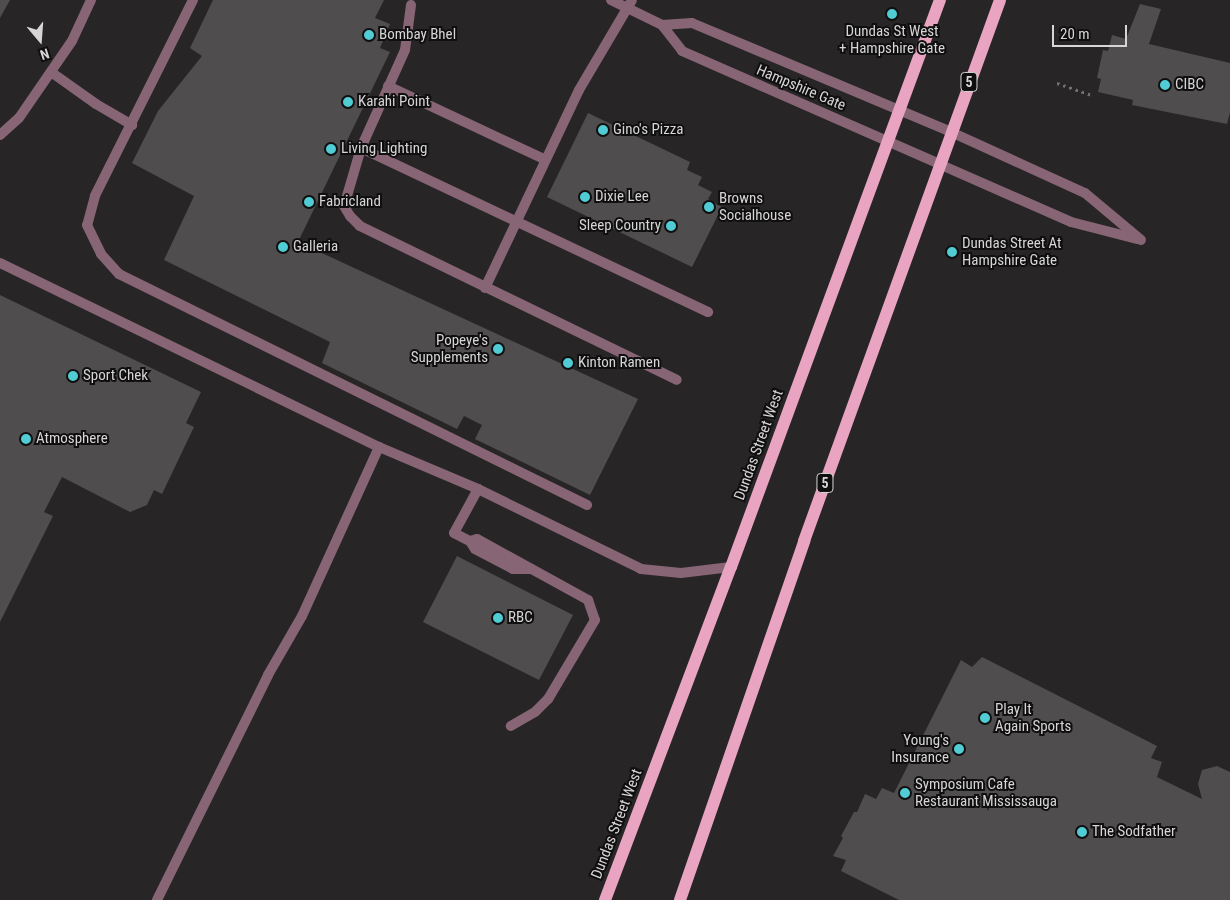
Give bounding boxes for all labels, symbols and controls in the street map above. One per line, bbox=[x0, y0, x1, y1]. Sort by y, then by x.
marker: Dundas St West + Hampshire Gate bbox=[886, 8, 898, 20]
north arrow bbox=[15, 15, 65, 65]
scale bar bbox=[1055, 15, 1130, 47]
place label: Dundas St West + Hampshire Gate bbox=[839, 22, 945, 57]
text: 20 m bbox=[1060, 25, 1090, 43]
place label: Bombay Bhel bbox=[379, 26, 456, 44]
marker: Bombay Bhel bbox=[363, 29, 375, 41]
text: N bbox=[38, 45, 51, 63]
street label: Hampshire Gate bbox=[754, 61, 848, 115]
road number: 5 bbox=[960, 70, 978, 94]
place label: CIBC bbox=[1175, 76, 1204, 94]
marker: CIBC bbox=[1159, 79, 1171, 91]
place label: Karahi Point bbox=[358, 93, 430, 111]
marker: Karahi Point bbox=[342, 96, 354, 108]
place label: Gino's Pizza bbox=[613, 121, 684, 139]
marker: Gino's Pizza bbox=[597, 124, 609, 136]
place label: Living Lighting bbox=[341, 140, 427, 158]
marker: Living Lighting bbox=[325, 143, 337, 155]
place label: Dixie Lee bbox=[595, 188, 649, 206]
place label: Browns Socialhouse bbox=[719, 189, 791, 224]
marker: Dixie Lee bbox=[579, 191, 591, 203]
place label: Fabricland bbox=[319, 193, 381, 211]
marker: Fabricland bbox=[303, 196, 315, 208]
marker: Browns Socialhouse bbox=[703, 201, 715, 213]
place label: Sleep Country bbox=[579, 217, 661, 235]
marker: Sleep Country bbox=[665, 220, 677, 232]
place label: Dundas Street At Hampshire Gate bbox=[962, 234, 1062, 269]
place label: Galleria bbox=[293, 238, 338, 256]
marker: Galleria bbox=[277, 241, 289, 253]
marker: Dundas Street At Hampshire Gate bbox=[946, 246, 958, 258]
place label: Popeye's Supplements bbox=[411, 331, 488, 366]
marker: Popeye's Supplements bbox=[492, 343, 504, 355]
place label: Kinton Ramen bbox=[578, 354, 660, 372]
marker: Kinton Ramen bbox=[562, 357, 574, 369]
place label: Sport Chek bbox=[83, 367, 148, 385]
marker: Sport Chek bbox=[67, 370, 79, 382]
street label: Dundas Street West bbox=[731, 387, 787, 503]
place label: Atmosphere bbox=[36, 430, 108, 448]
marker: Atmosphere bbox=[20, 433, 32, 445]
road number: 5 bbox=[816, 472, 834, 494]
place label: RBC bbox=[508, 609, 533, 627]
marker: RBC bbox=[492, 612, 504, 624]
place label: Play It Again Sports bbox=[995, 700, 1071, 735]
marker: Play It Again Sports bbox=[979, 712, 991, 724]
place label: Young's Insurance bbox=[891, 731, 949, 766]
marker: Young's Insurance bbox=[953, 743, 965, 755]
street label: Dundas Street West bbox=[588, 767, 646, 881]
place label: Symposium Cafe Restaurant Mississauga bbox=[915, 775, 1057, 810]
marker: Symposium Cafe Restaurant Mississauga bbox=[899, 787, 911, 799]
place label: The Sodfather bbox=[1092, 823, 1175, 841]
marker: The Sodfather bbox=[1076, 826, 1088, 838]

